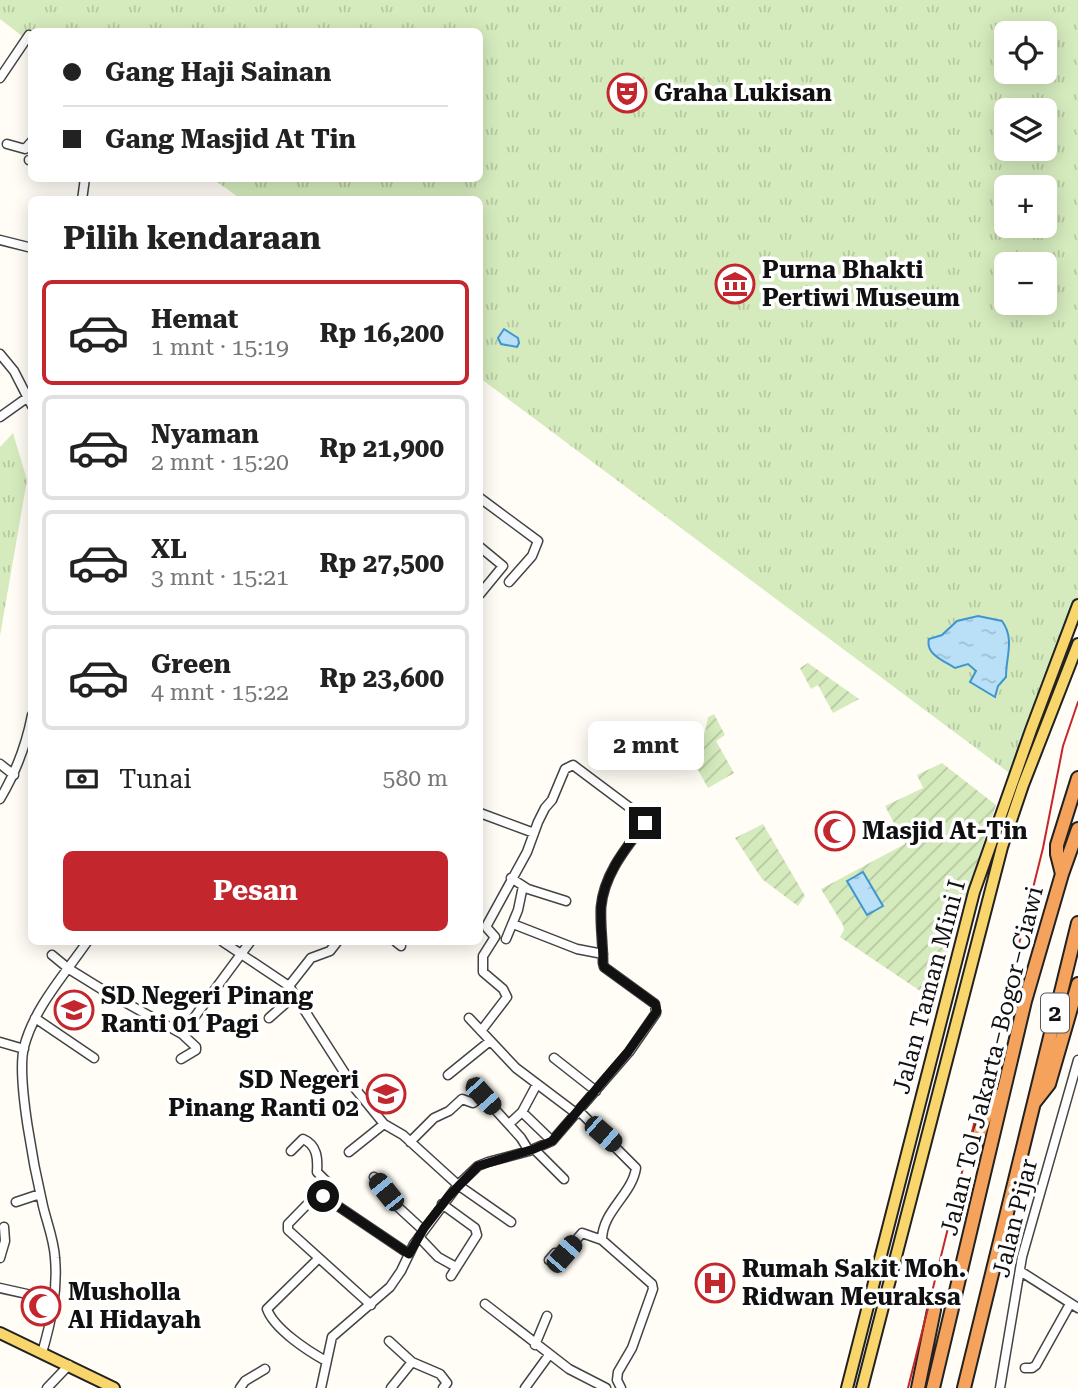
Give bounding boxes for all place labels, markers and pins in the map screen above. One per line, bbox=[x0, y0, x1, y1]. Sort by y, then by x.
theatre icon: Graha Lukisan bbox=[606, 72, 648, 114]
place label: Graha Lukisan bbox=[654, 79, 832, 107]
place label: Purna Bhakti Pertiwi Museum bbox=[762, 256, 960, 312]
museum icon: Purna Bhakti Pertiwi Museum bbox=[714, 263, 756, 305]
mosque icon: Masjid At-Tin bbox=[814, 810, 856, 852]
place label: Masjid At-Tin bbox=[862, 817, 1028, 845]
place label: SD Negeri Pinang Ranti 01 Pagi bbox=[101, 982, 313, 1038]
school or university icon: SD Negeri Pinang Ranti 01 Pagi bbox=[53, 989, 95, 1031]
place label: SD Negeri Pinang Ranti 02 bbox=[168, 1066, 359, 1122]
school or university icon: SD Negeri Pinang Ranti 02 bbox=[365, 1073, 407, 1115]
place label: Rumah Sakit Moh. Ridwan Meuraksa bbox=[742, 1255, 966, 1311]
hospital icon: Rumah Sakit Moh. Ridwan Meuraksa bbox=[694, 1262, 736, 1304]
place label: Musholla Al Hidayah bbox=[68, 1278, 201, 1334]
mosque icon: Musholla Al Hidayah bbox=[20, 1285, 62, 1327]

